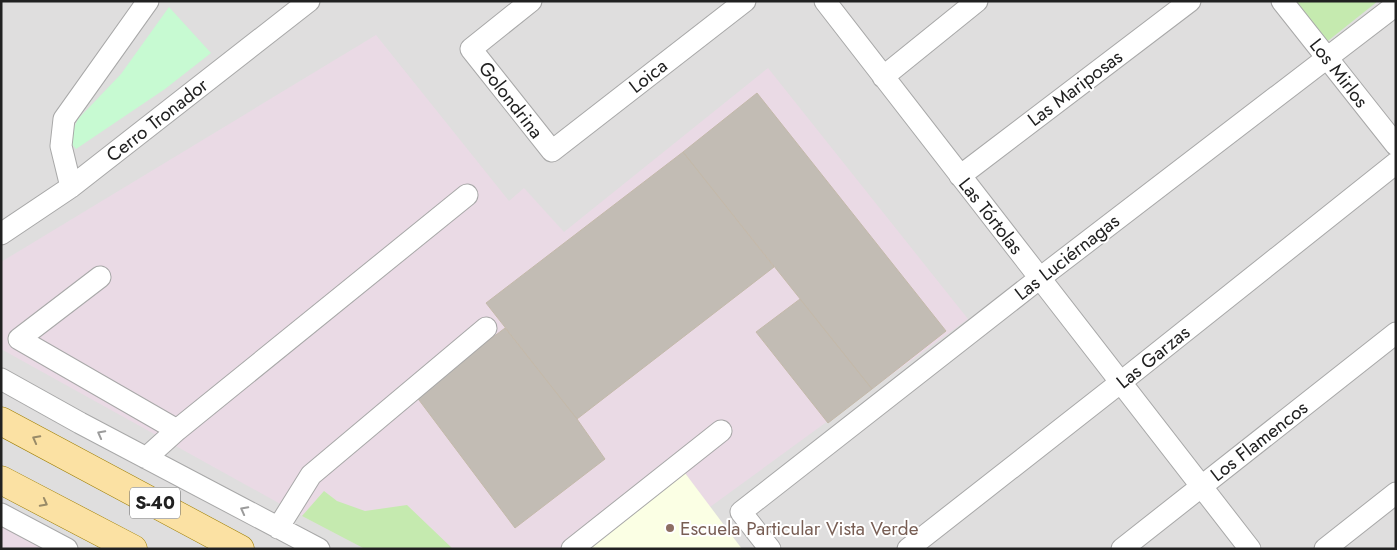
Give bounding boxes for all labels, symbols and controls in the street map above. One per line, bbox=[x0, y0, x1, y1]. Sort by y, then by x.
street label: Los Mirlos bbox=[1303, 33, 1375, 114]
street label: Las Mariposas bbox=[1022, 43, 1128, 133]
street label: Loica bbox=[623, 52, 673, 100]
street label: Golondrina bbox=[472, 56, 550, 144]
street label: Cerro Tronador bbox=[100, 71, 214, 168]
street label: Las Tórtolas bbox=[952, 172, 1030, 260]
street label: Las Luciérnagas bbox=[1009, 207, 1125, 307]
street label: Las Garzas bbox=[1110, 319, 1196, 395]
street label: Los Flamencos bbox=[1205, 394, 1314, 488]
one-way arrow bbox=[97, 430, 106, 440]
one-way arrow bbox=[32, 435, 41, 445]
road number: S-40 bbox=[130, 488, 180, 518]
one-way arrow bbox=[39, 496, 48, 506]
one-way arrow bbox=[241, 506, 250, 516]
place label: Escuela Particular Vista Verde bbox=[680, 515, 919, 542]
marker: Escuela Particular Vista Verde bbox=[664, 522, 676, 534]

